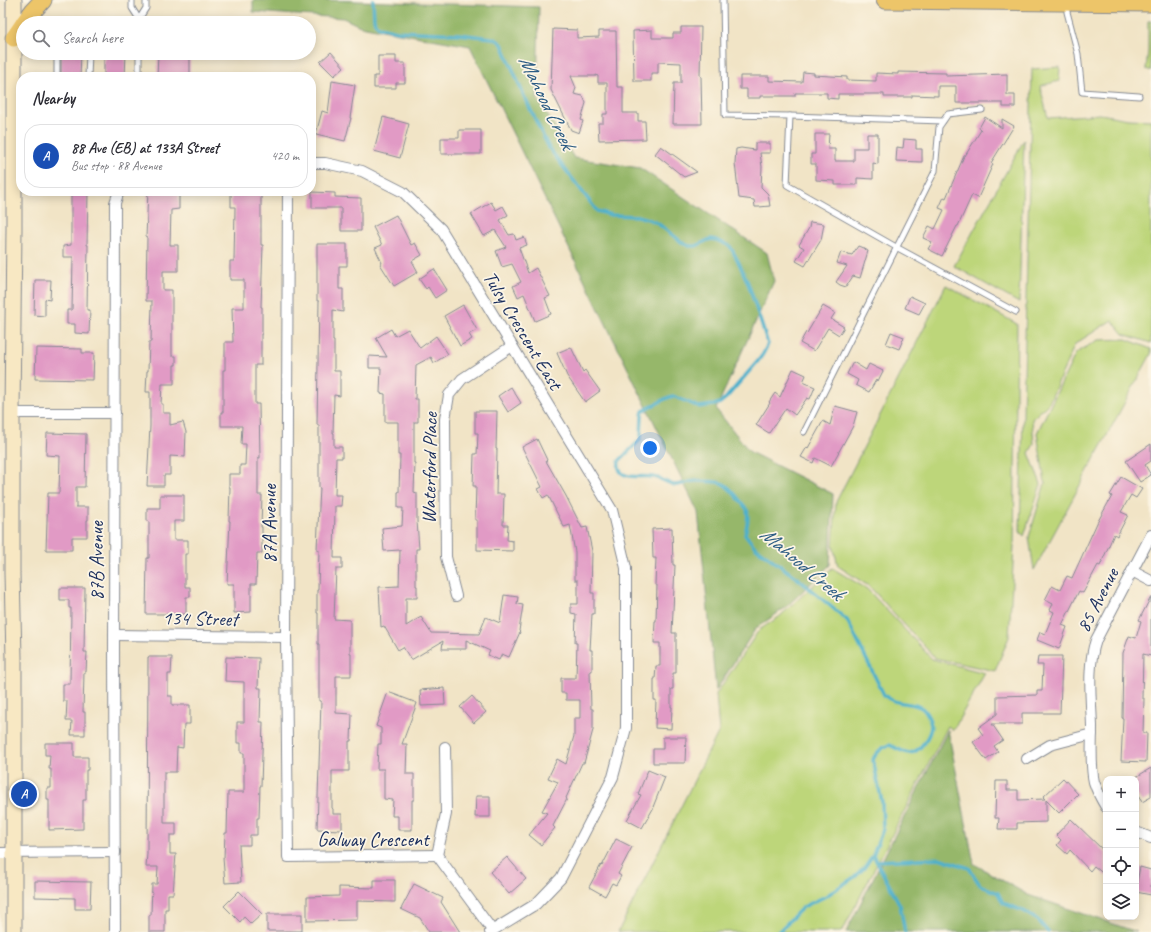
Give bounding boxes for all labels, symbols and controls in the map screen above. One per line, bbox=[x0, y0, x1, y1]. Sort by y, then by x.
search box bbox=[16, 16, 316, 60]
icon: search bbox=[30, 27, 52, 49]
text: Search here bbox=[62, 29, 123, 48]
water label: Mahood Creek bbox=[513, 51, 582, 156]
text: Nearby bbox=[32, 88, 75, 109]
text: 88 Ave (EB) at 133A Street bbox=[71, 139, 219, 158]
text: A bbox=[43, 148, 49, 164]
text: 420 m bbox=[271, 148, 299, 164]
text: Bus stop · 88 Avenue bbox=[71, 158, 162, 174]
street label: Tulsy Crescent East bbox=[477, 267, 569, 396]
street label: Waterford Place bbox=[416, 411, 443, 524]
your location bbox=[640, 438, 660, 458]
street label: 87A Avenue bbox=[257, 483, 282, 563]
street label: 87B Avenue bbox=[84, 520, 109, 601]
water label: Mahood Creek bbox=[755, 521, 852, 608]
street label: 85 Avenue bbox=[1071, 563, 1125, 637]
street label: 134 Street bbox=[162, 605, 241, 632]
map controls bbox=[1103, 776, 1139, 920]
button: + bbox=[1103, 776, 1139, 812]
pin: A bbox=[11, 779, 37, 809]
button: − bbox=[1103, 812, 1139, 848]
street label: Galway Crescent bbox=[317, 827, 431, 852]
button: locate bbox=[1103, 848, 1139, 884]
button: layers bbox=[1103, 884, 1139, 920]

